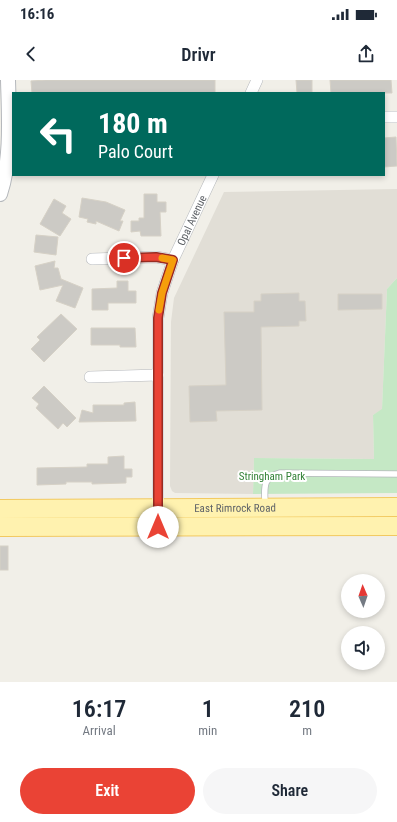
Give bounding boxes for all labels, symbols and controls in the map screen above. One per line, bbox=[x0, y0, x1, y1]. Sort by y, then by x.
text: 16:16 bbox=[20, 5, 54, 23]
icon: back bbox=[20, 43, 42, 65]
icon: share bbox=[355, 43, 377, 65]
text: Drivr bbox=[181, 44, 216, 65]
text: 180 m bbox=[98, 107, 168, 140]
icon: left bbox=[32, 108, 84, 160]
text: Palo Court bbox=[98, 141, 173, 162]
street label: Opal Avenue bbox=[175, 193, 210, 248]
pin bbox=[107, 241, 141, 275]
icon: arrive bbox=[113, 247, 135, 269]
park label: Stringham Park bbox=[239, 470, 305, 483]
street label: East Rimrock Road bbox=[194, 502, 276, 515]
position arrow bbox=[137, 506, 179, 548]
north arrow bbox=[341, 574, 385, 618]
map controls bbox=[341, 574, 385, 670]
button: sound bbox=[341, 626, 385, 670]
text: 16:17 bbox=[72, 695, 126, 723]
text: 1 bbox=[202, 695, 214, 723]
text: 210 bbox=[289, 695, 325, 723]
text: Arrival bbox=[83, 723, 116, 738]
text: min bbox=[198, 723, 217, 738]
text: m bbox=[302, 723, 312, 738]
button: Exit bbox=[20, 768, 195, 814]
button: Share bbox=[203, 768, 377, 814]

